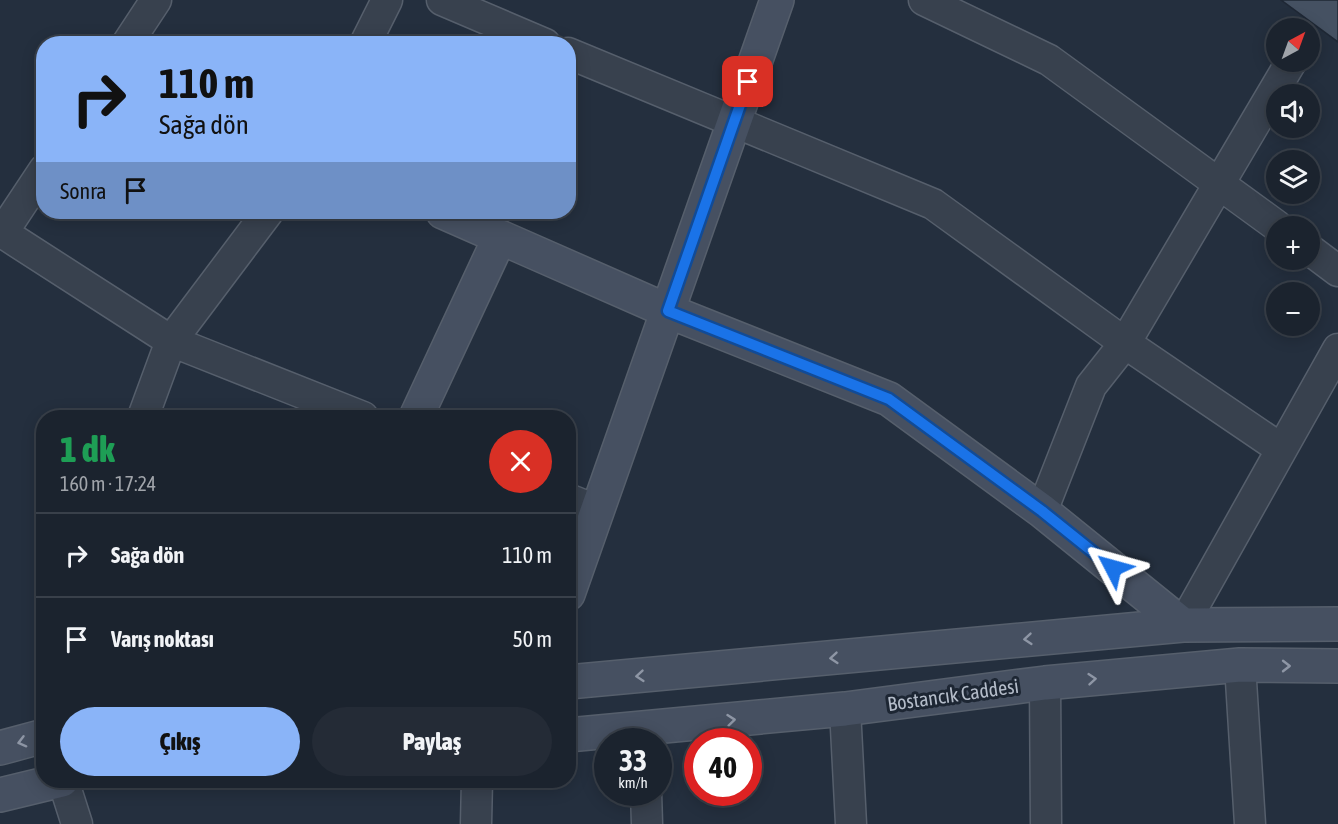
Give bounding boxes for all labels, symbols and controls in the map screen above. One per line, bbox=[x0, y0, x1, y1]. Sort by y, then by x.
north arrow bbox=[1266, 18, 1320, 72]
map controls bbox=[1266, 18, 1320, 336]
pin bbox=[722, 56, 773, 107]
text: 110 m bbox=[159, 59, 254, 107]
icon: right bbox=[60, 60, 138, 138]
icon: arrive bbox=[731, 65, 764, 98]
button: sound bbox=[1266, 84, 1320, 138]
text: Sağa dön bbox=[159, 109, 249, 140]
button: layers bbox=[1266, 150, 1320, 204]
icon: arrive bbox=[119, 174, 152, 207]
text: Sonra bbox=[60, 178, 107, 204]
button: + bbox=[1266, 216, 1320, 270]
button: − bbox=[1266, 282, 1320, 336]
text: 1 dk bbox=[60, 428, 115, 470]
button: close bbox=[489, 430, 552, 493]
text: 160 m · 17:24 bbox=[60, 472, 156, 495]
position arrow bbox=[1081, 536, 1145, 600]
icon: right bbox=[60, 539, 93, 572]
text: Sağa dön bbox=[111, 542, 184, 568]
text: 110 m bbox=[502, 542, 552, 568]
icon: arrive bbox=[60, 623, 93, 656]
text: Varış noktası bbox=[111, 626, 214, 652]
text: 50 m bbox=[512, 626, 552, 652]
one-way arrow bbox=[1024, 632, 1033, 645]
one-way arrow bbox=[829, 651, 838, 664]
one-way arrow bbox=[1282, 659, 1291, 672]
one-way arrow bbox=[635, 669, 644, 682]
one-way arrow bbox=[1087, 673, 1096, 686]
street label: Bostancık Caddesi bbox=[886, 674, 1020, 715]
button: Çıkış bbox=[60, 707, 300, 776]
button: Paylaş bbox=[312, 707, 552, 776]
one-way arrow bbox=[727, 714, 736, 727]
speed limit sign: 40 bbox=[684, 728, 762, 806]
one-way arrow bbox=[17, 735, 28, 747]
text: 33 bbox=[619, 743, 647, 777]
text: km/h bbox=[618, 774, 648, 791]

